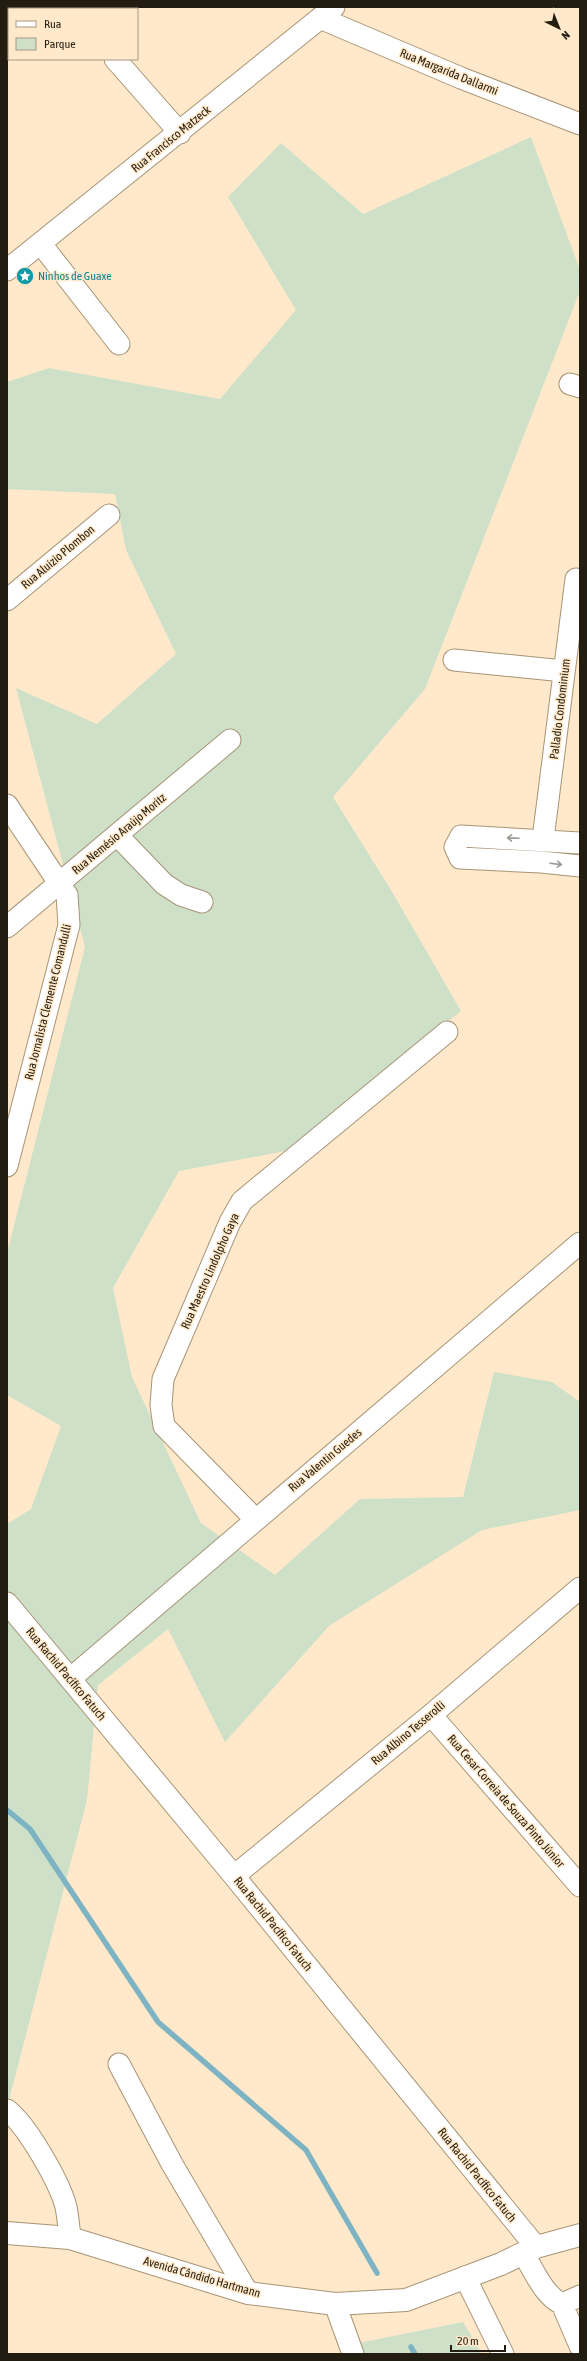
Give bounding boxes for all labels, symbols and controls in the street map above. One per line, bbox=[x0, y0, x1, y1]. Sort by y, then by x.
legend bbox=[8, 8, 138, 60]
north arrow bbox=[539, 8, 579, 48]
text: Rua bbox=[44, 17, 61, 31]
text: N bbox=[559, 29, 572, 42]
text: Parque bbox=[44, 37, 76, 51]
street label: Rua Margarida Dallarmi bbox=[398, 46, 500, 98]
street label: Rua Francisco Matzeck bbox=[129, 102, 214, 175]
place icon: Ninhos de Guaxe bbox=[15, 266, 35, 286]
place label: Ninhos de Guaxe bbox=[38, 269, 112, 283]
street label: Rua Aluizio Plombon bbox=[19, 522, 97, 592]
street label: Palladio Condominium bbox=[547, 658, 573, 760]
street label: Rua Nemésio Araújo Moritz bbox=[69, 790, 169, 877]
one-way arrow bbox=[507, 834, 520, 842]
one-way arrow bbox=[549, 860, 562, 867]
street label: Rua Jornalista Clemente Comandulli bbox=[22, 923, 74, 1081]
street label: Rua Maestro Lindolpho Gaya bbox=[178, 1211, 242, 1331]
street label: Rua Valentin Guedes bbox=[286, 1425, 364, 1495]
street label: Rua Rachid Pacífico Fatuch bbox=[23, 1625, 109, 1723]
street label: Rua Albino Tesserolli bbox=[368, 1698, 448, 1768]
street label: Rua Cesar Correia de Souza Pinto Júnior bbox=[444, 1732, 568, 1871]
street label: Rua Rachid Pacífico Fatuch bbox=[231, 1874, 315, 1974]
street label: Rua Rachid Pacífico Fatuch bbox=[435, 2125, 519, 2225]
street label: Avenida Cândido Hartmann bbox=[142, 2254, 262, 2300]
scale bar bbox=[451, 2327, 505, 2353]
text: 20 m bbox=[457, 2334, 479, 2348]

